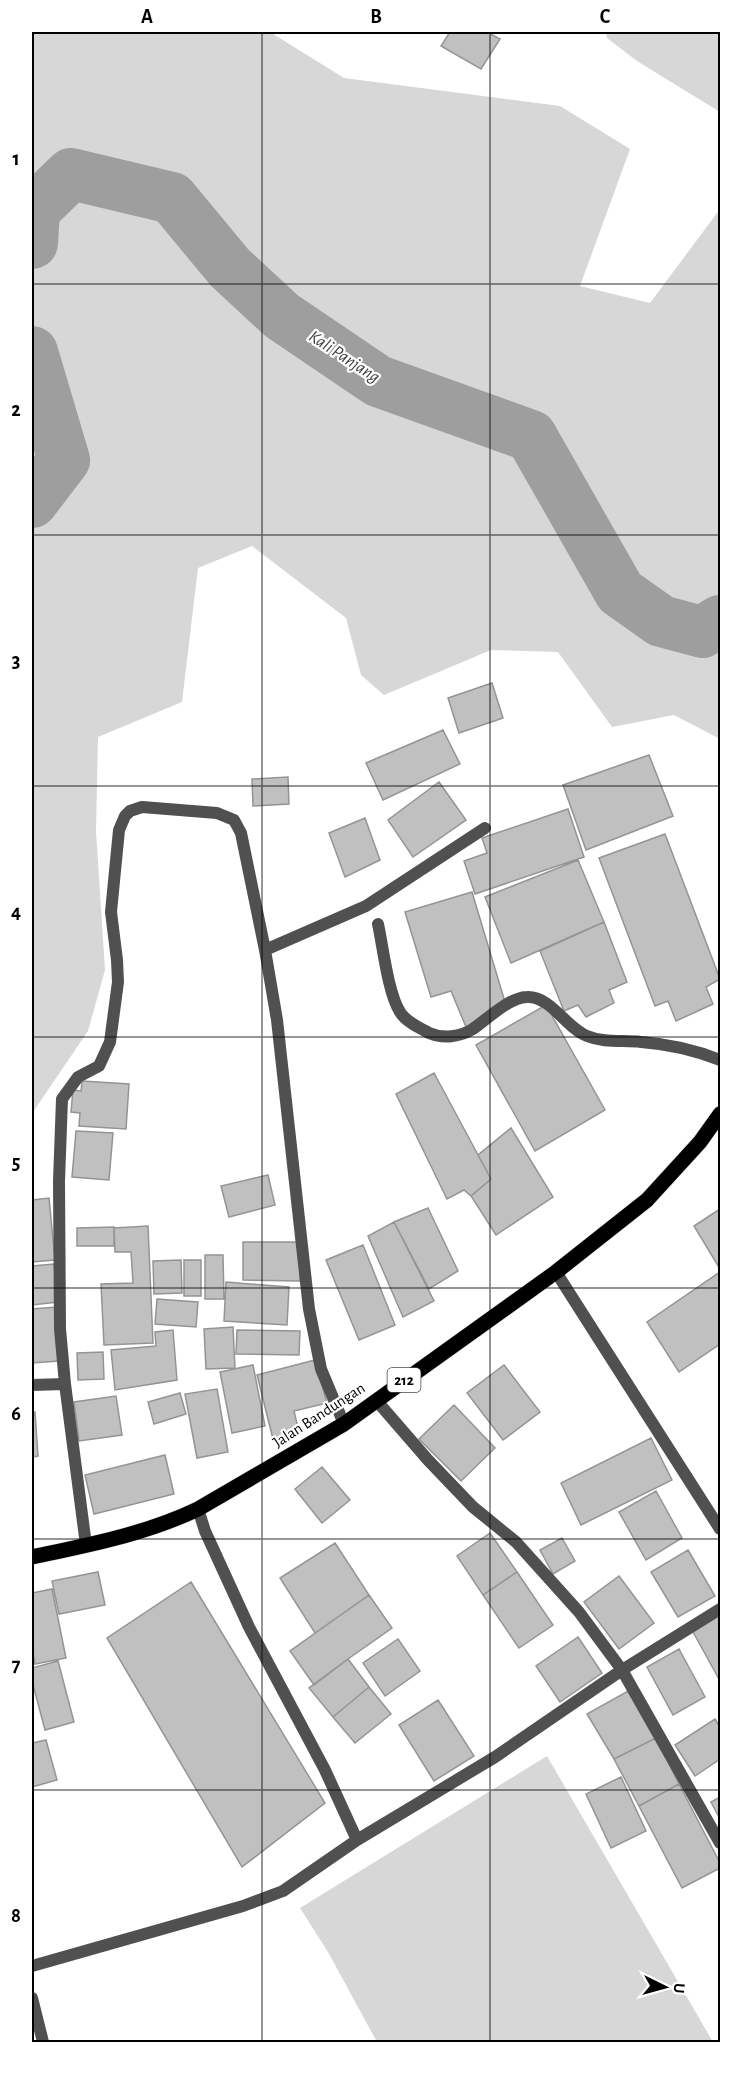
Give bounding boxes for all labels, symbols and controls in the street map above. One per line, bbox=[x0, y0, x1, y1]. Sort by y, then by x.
text: A bbox=[141, 7, 153, 27]
text: B bbox=[370, 7, 382, 27]
text: C bbox=[600, 7, 611, 27]
text: 1 bbox=[12, 149, 20, 169]
water label: Kali Panjang bbox=[305, 327, 383, 387]
text: 2 bbox=[11, 400, 21, 420]
text: 3 bbox=[12, 651, 20, 671]
text: 4 bbox=[11, 902, 21, 922]
text: 5 bbox=[12, 1153, 20, 1173]
road number: 212 bbox=[388, 1368, 420, 1392]
street label: Jalan Bandungan bbox=[270, 1379, 368, 1451]
text: 6 bbox=[11, 1404, 21, 1424]
text: 7 bbox=[12, 1655, 21, 1675]
text: 8 bbox=[11, 1906, 21, 1926]
north arrow bbox=[635, 1957, 695, 2017]
text: U bbox=[671, 1982, 687, 1994]

